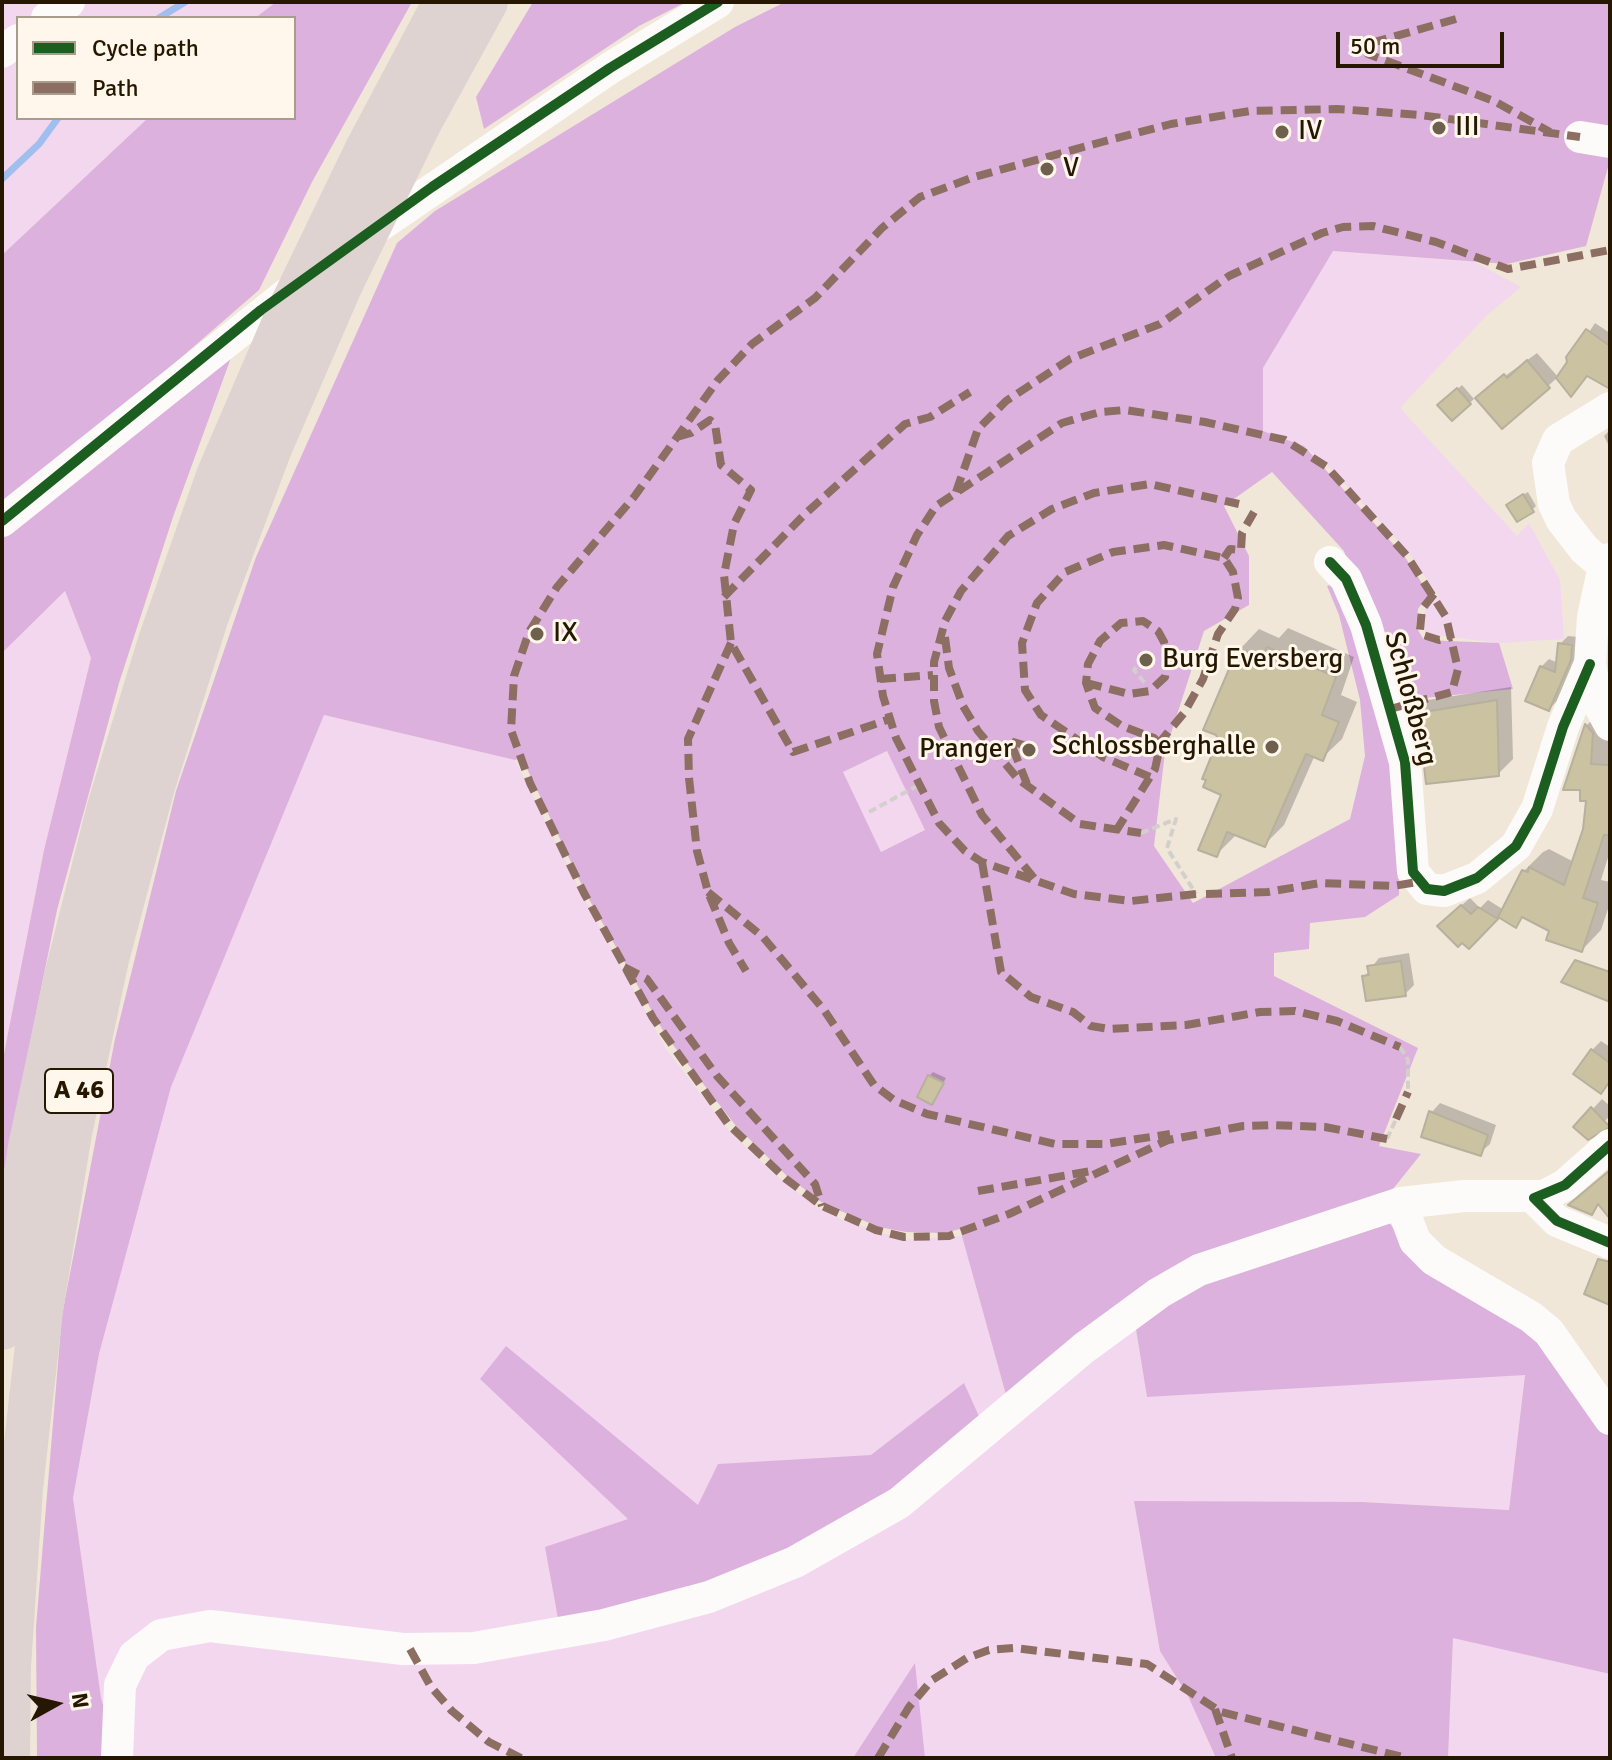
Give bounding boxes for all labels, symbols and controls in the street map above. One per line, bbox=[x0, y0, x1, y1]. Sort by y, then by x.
legend bbox=[16, 16, 296, 120]
scale bar bbox=[1340, 16, 1508, 66]
text: 50 m bbox=[1350, 31, 1400, 61]
text: Cycle path bbox=[92, 33, 199, 63]
text: Path bbox=[92, 73, 138, 103]
place label: III bbox=[1455, 111, 1480, 145]
place label: IV bbox=[1298, 115, 1322, 149]
marker: III bbox=[1430, 119, 1448, 137]
marker: IV bbox=[1273, 123, 1291, 141]
place label: V bbox=[1063, 152, 1079, 186]
marker: V bbox=[1038, 160, 1056, 178]
place label: IX bbox=[553, 617, 578, 651]
marker: IX bbox=[528, 625, 546, 643]
street label: Schloßberg bbox=[1376, 628, 1444, 770]
place label: Burg Eversberg bbox=[1162, 643, 1343, 677]
marker: Burg Eversberg bbox=[1137, 651, 1155, 669]
place label: Schlossberghalle bbox=[1052, 730, 1256, 764]
place label: Pranger bbox=[919, 733, 1013, 767]
marker: Schlossberghalle bbox=[1263, 738, 1281, 756]
marker: Pranger bbox=[1020, 741, 1038, 759]
road number: A 46 bbox=[45, 1069, 113, 1113]
north arrow bbox=[16, 1664, 96, 1744]
text: N bbox=[66, 1691, 95, 1710]

